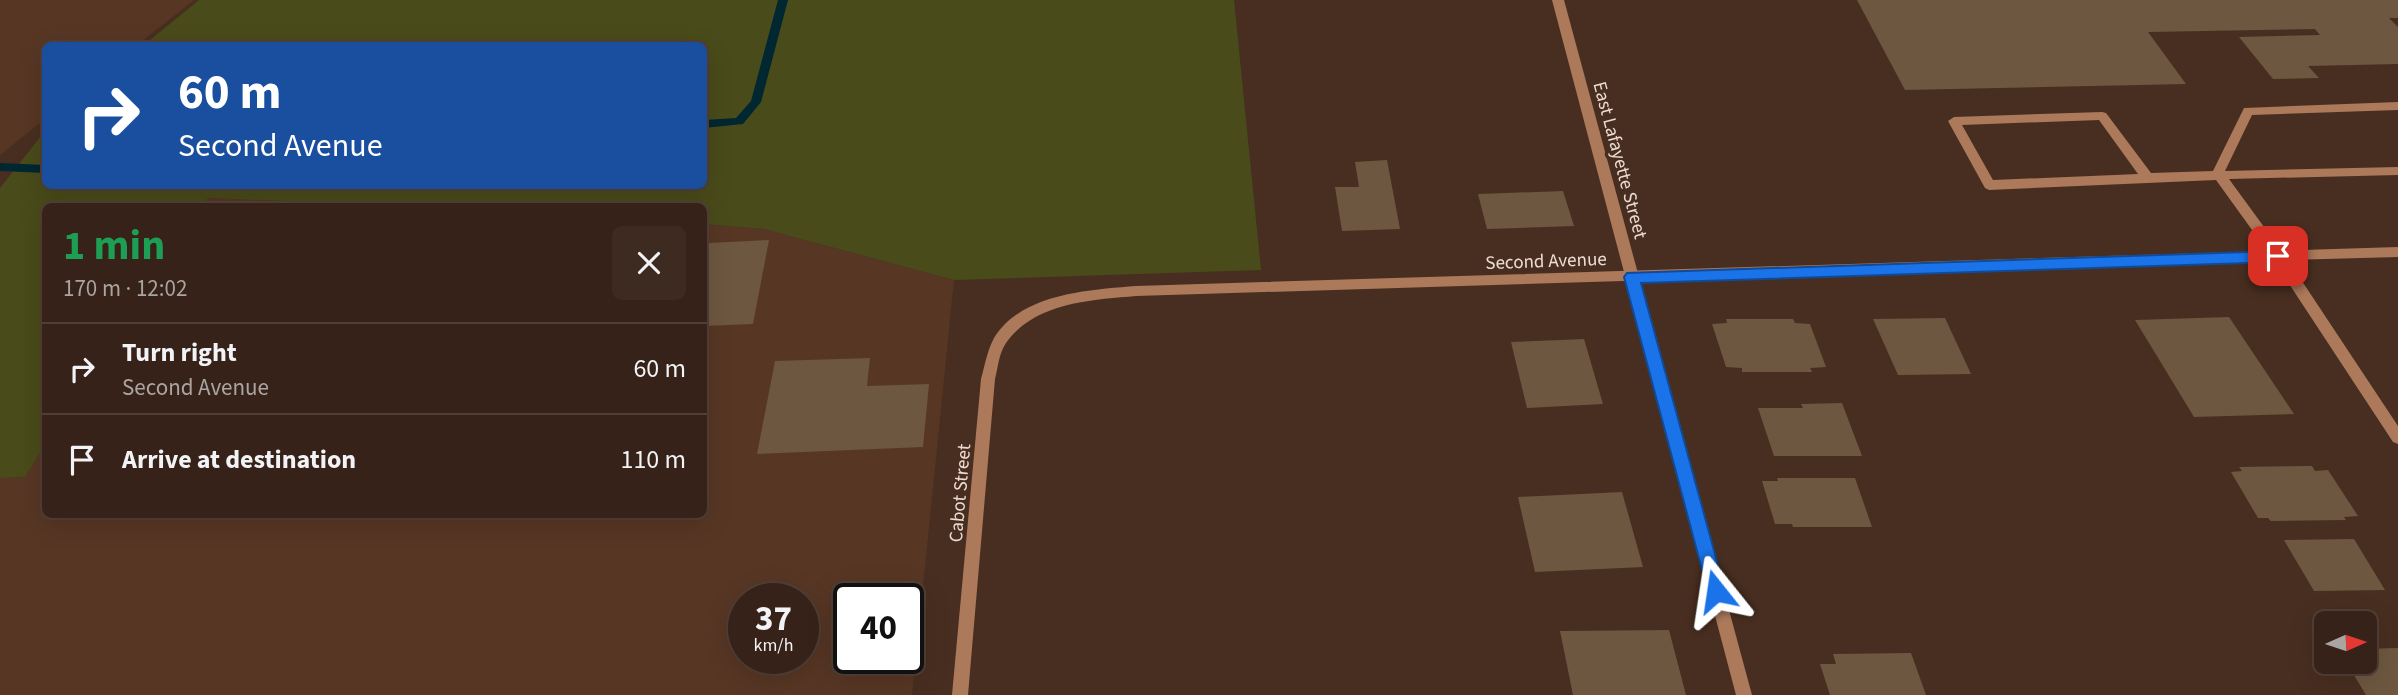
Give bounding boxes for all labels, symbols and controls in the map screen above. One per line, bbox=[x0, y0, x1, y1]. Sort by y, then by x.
text: 60 m bbox=[178, 58, 282, 128]
icon: right bbox=[63, 70, 154, 161]
street label: East Lafayette Street bbox=[1586, 79, 1654, 243]
text: Second Avenue bbox=[178, 123, 383, 169]
text: 1 min bbox=[63, 216, 165, 276]
button: close bbox=[612, 226, 686, 300]
pin bbox=[2248, 226, 2308, 286]
icon: arrive bbox=[2259, 237, 2297, 275]
street label: Second Avenue bbox=[1485, 246, 1607, 277]
text: 170 m · 12:02 bbox=[63, 272, 187, 305]
text: Turn right bbox=[122, 334, 237, 371]
icon: right bbox=[63, 350, 101, 388]
text: 60 m bbox=[633, 350, 686, 387]
text: Second Avenue bbox=[122, 371, 269, 404]
icon: arrive bbox=[63, 441, 101, 479]
text: Arrive at destination bbox=[122, 441, 356, 478]
text: 110 m bbox=[620, 441, 686, 478]
street label: Cabot Street bbox=[943, 442, 978, 543]
position arrow bbox=[1679, 554, 1753, 628]
speed limit sign: 40 bbox=[833, 583, 924, 674]
text: 37 bbox=[755, 594, 792, 644]
north arrow bbox=[2314, 611, 2376, 674]
map controls bbox=[2314, 611, 2377, 674]
text: km/h bbox=[754, 633, 793, 658]

